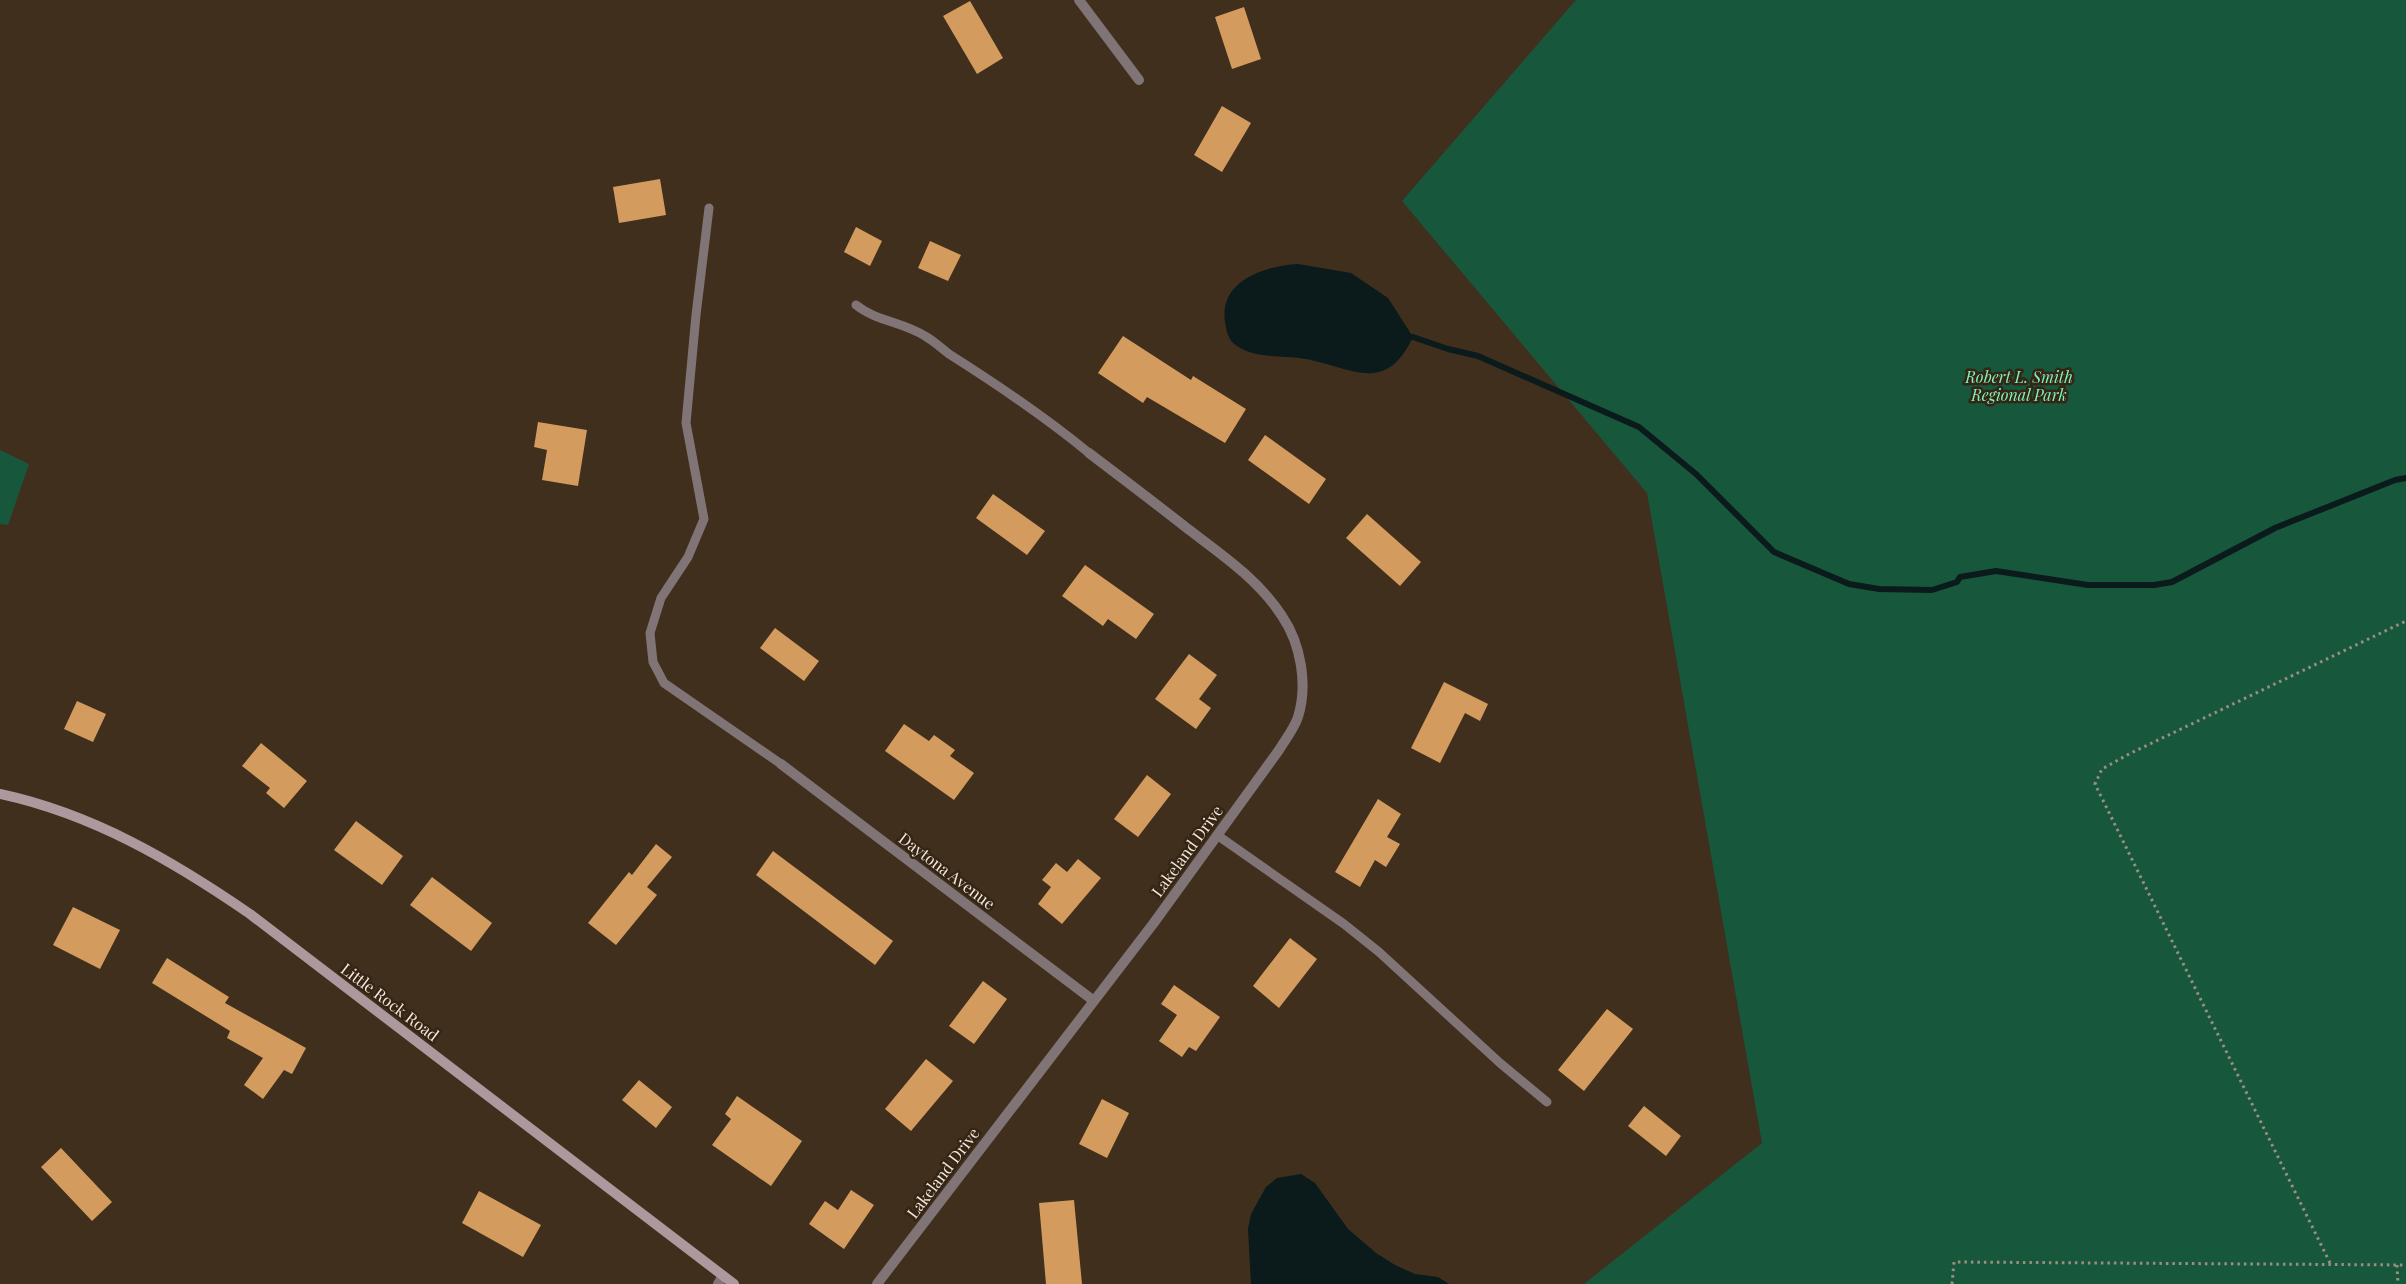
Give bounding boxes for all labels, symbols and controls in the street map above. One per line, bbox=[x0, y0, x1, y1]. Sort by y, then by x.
park label: Robert L. Smith Regional Park bbox=[1964, 366, 2073, 405]
street label: Lakeland Drive bbox=[1146, 801, 1227, 901]
street label: Daytona Avenue bbox=[895, 827, 1000, 914]
street label: Little Rock Road bbox=[337, 958, 443, 1045]
street label: Lakeland Drive bbox=[902, 1123, 984, 1222]

